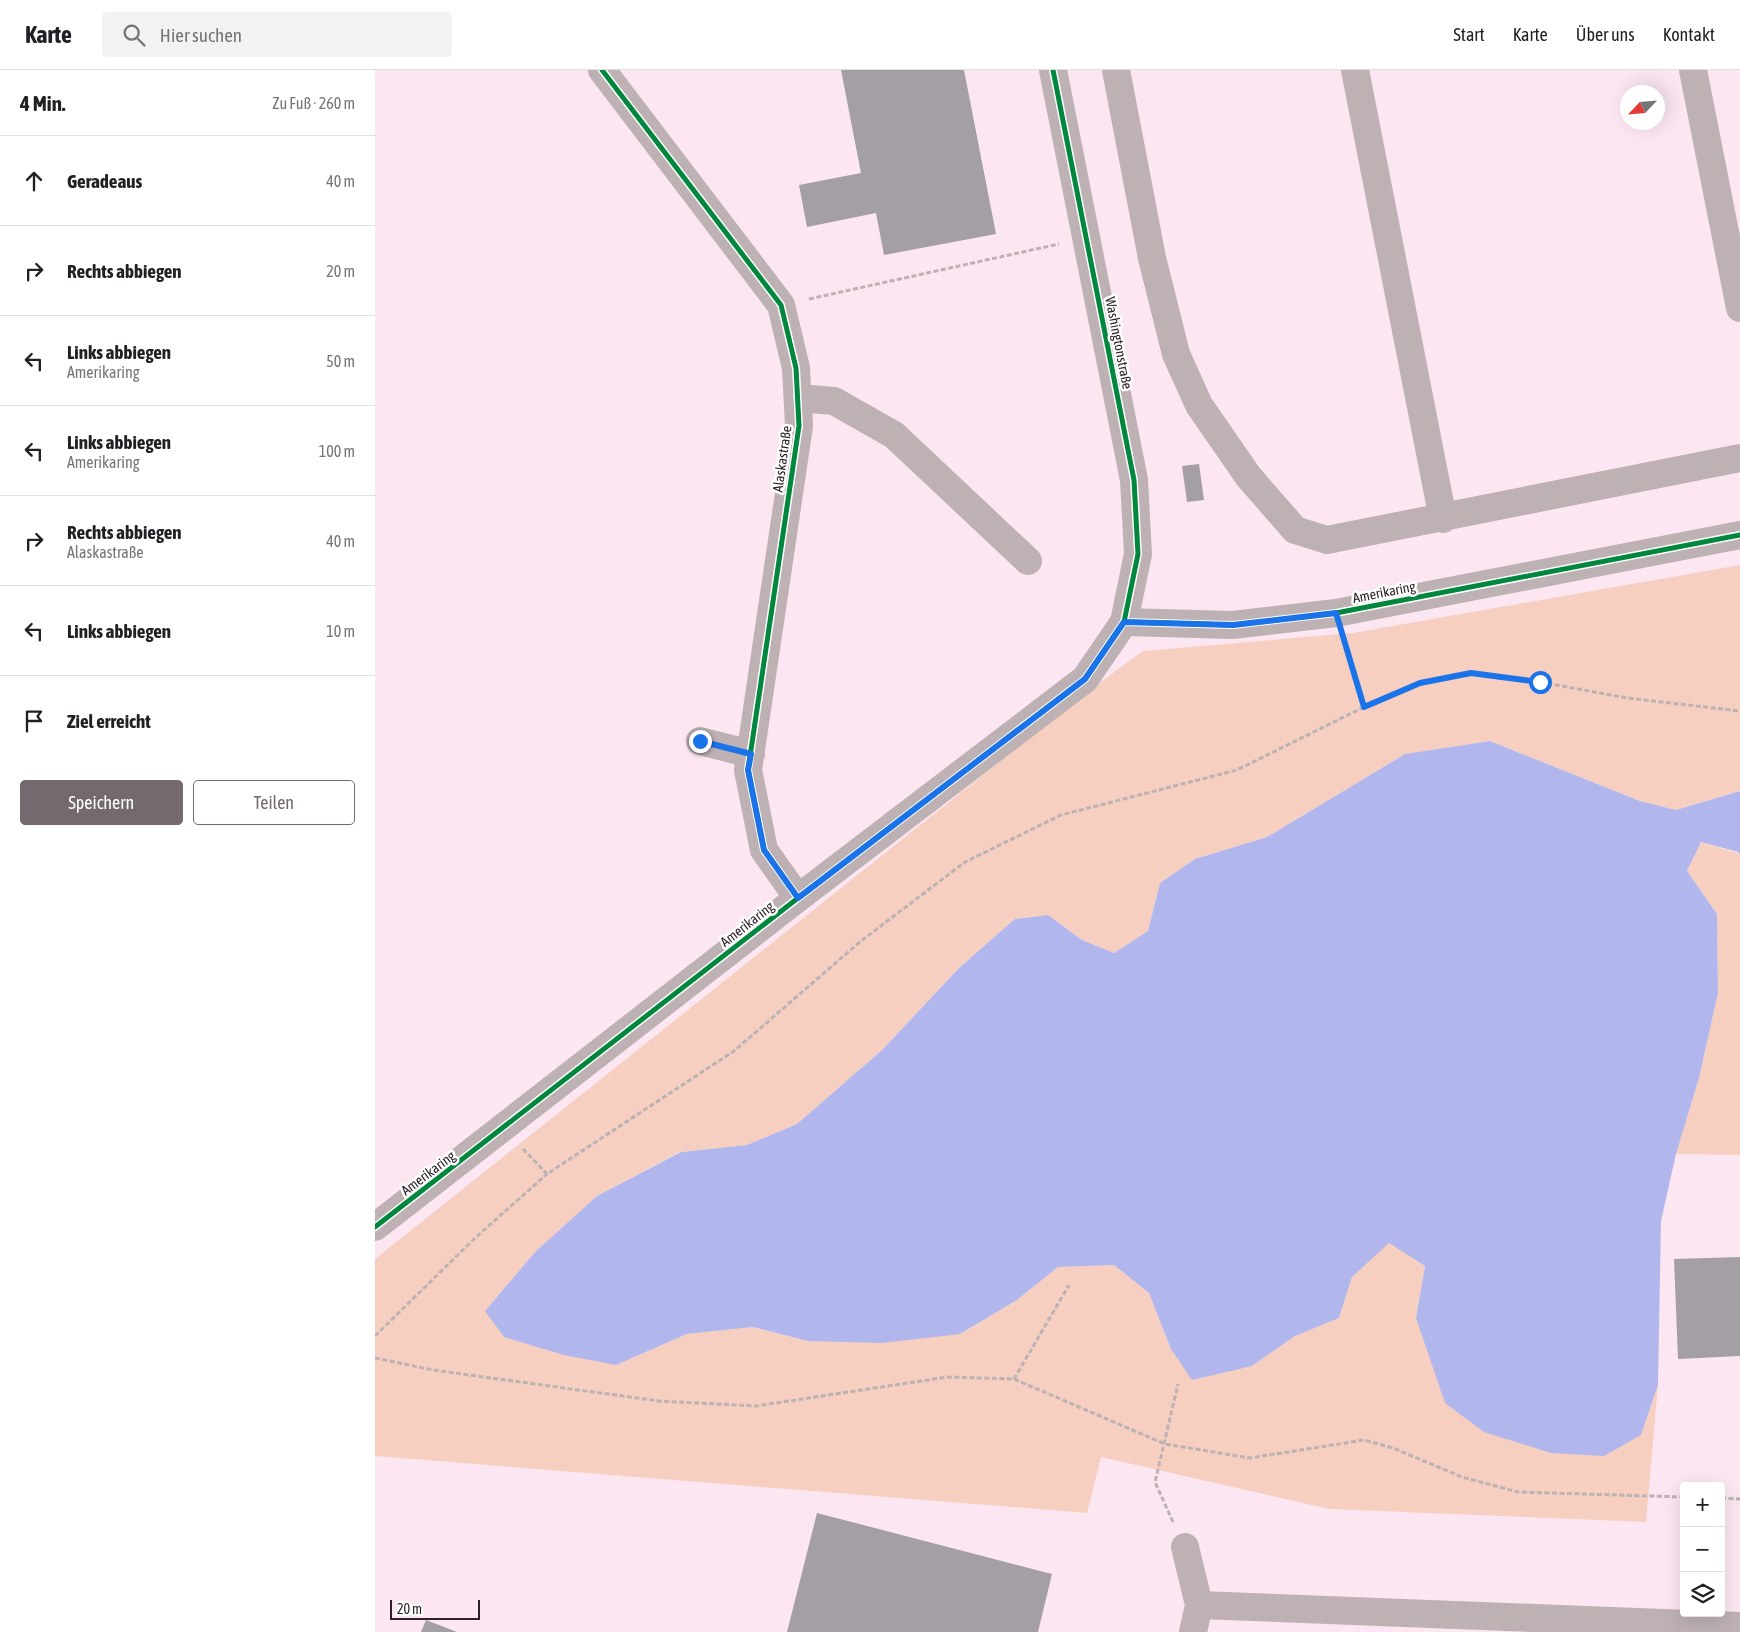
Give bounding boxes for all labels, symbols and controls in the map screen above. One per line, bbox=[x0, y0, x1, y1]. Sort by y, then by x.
search box bbox=[102, 12, 452, 57]
text: Karte bbox=[25, 21, 72, 48]
icon: search bbox=[120, 21, 148, 49]
text: Hier suchen bbox=[160, 24, 242, 46]
text: Start bbox=[1453, 24, 1485, 45]
text: Karte bbox=[1513, 24, 1548, 45]
text: Über uns bbox=[1576, 24, 1635, 45]
text: Kontakt bbox=[1663, 24, 1715, 45]
north arrow bbox=[1620, 85, 1665, 130]
text: 4 Min. bbox=[20, 91, 66, 115]
text: Zu Fuß · 260 m bbox=[272, 94, 355, 112]
icon: ahead bbox=[20, 167, 48, 195]
text: Geradeaus bbox=[67, 170, 142, 192]
text: 40 m bbox=[326, 172, 355, 190]
icon: right bbox=[20, 257, 48, 285]
text: Rechts abbiegen bbox=[67, 260, 182, 282]
text: 20 m bbox=[326, 262, 355, 280]
street label: Washingtonstraße bbox=[1102, 296, 1136, 390]
text: Links abbiegen bbox=[67, 341, 171, 363]
icon: left bbox=[20, 347, 48, 375]
text: 50 m bbox=[326, 352, 355, 370]
text: Amerikaring bbox=[67, 363, 140, 381]
street label: Alaskastraße bbox=[769, 425, 795, 493]
text: Links abbiegen bbox=[67, 431, 171, 453]
icon: left bbox=[20, 437, 48, 465]
text: 100 m bbox=[319, 442, 355, 460]
text: Amerikaring bbox=[67, 453, 140, 471]
text: Rechts abbiegen bbox=[67, 521, 182, 543]
icon: right bbox=[20, 527, 48, 555]
text: 40 m bbox=[326, 532, 355, 550]
text: Alaskastraße bbox=[67, 543, 144, 561]
street label: Amerikaring bbox=[1351, 578, 1417, 606]
icon: left bbox=[20, 617, 48, 645]
text: Links abbiegen bbox=[67, 620, 171, 642]
text: 10 m bbox=[326, 622, 355, 640]
route start bbox=[1529, 671, 1552, 694]
icon: arrive bbox=[20, 707, 48, 735]
text: Ziel erreicht bbox=[67, 710, 151, 732]
route end bbox=[689, 730, 712, 753]
button: Speichern bbox=[20, 780, 183, 825]
button: Teilen bbox=[193, 780, 355, 825]
street label: Amerikaring bbox=[717, 898, 777, 950]
street label: Amerikaring bbox=[398, 1148, 458, 1198]
map controls bbox=[1680, 1482, 1725, 1617]
button: + bbox=[1680, 1482, 1725, 1527]
button: − bbox=[1680, 1527, 1725, 1572]
button: layers bbox=[1680, 1572, 1725, 1617]
scale bar bbox=[390, 1597, 480, 1620]
text: 20 m bbox=[397, 1601, 422, 1617]

